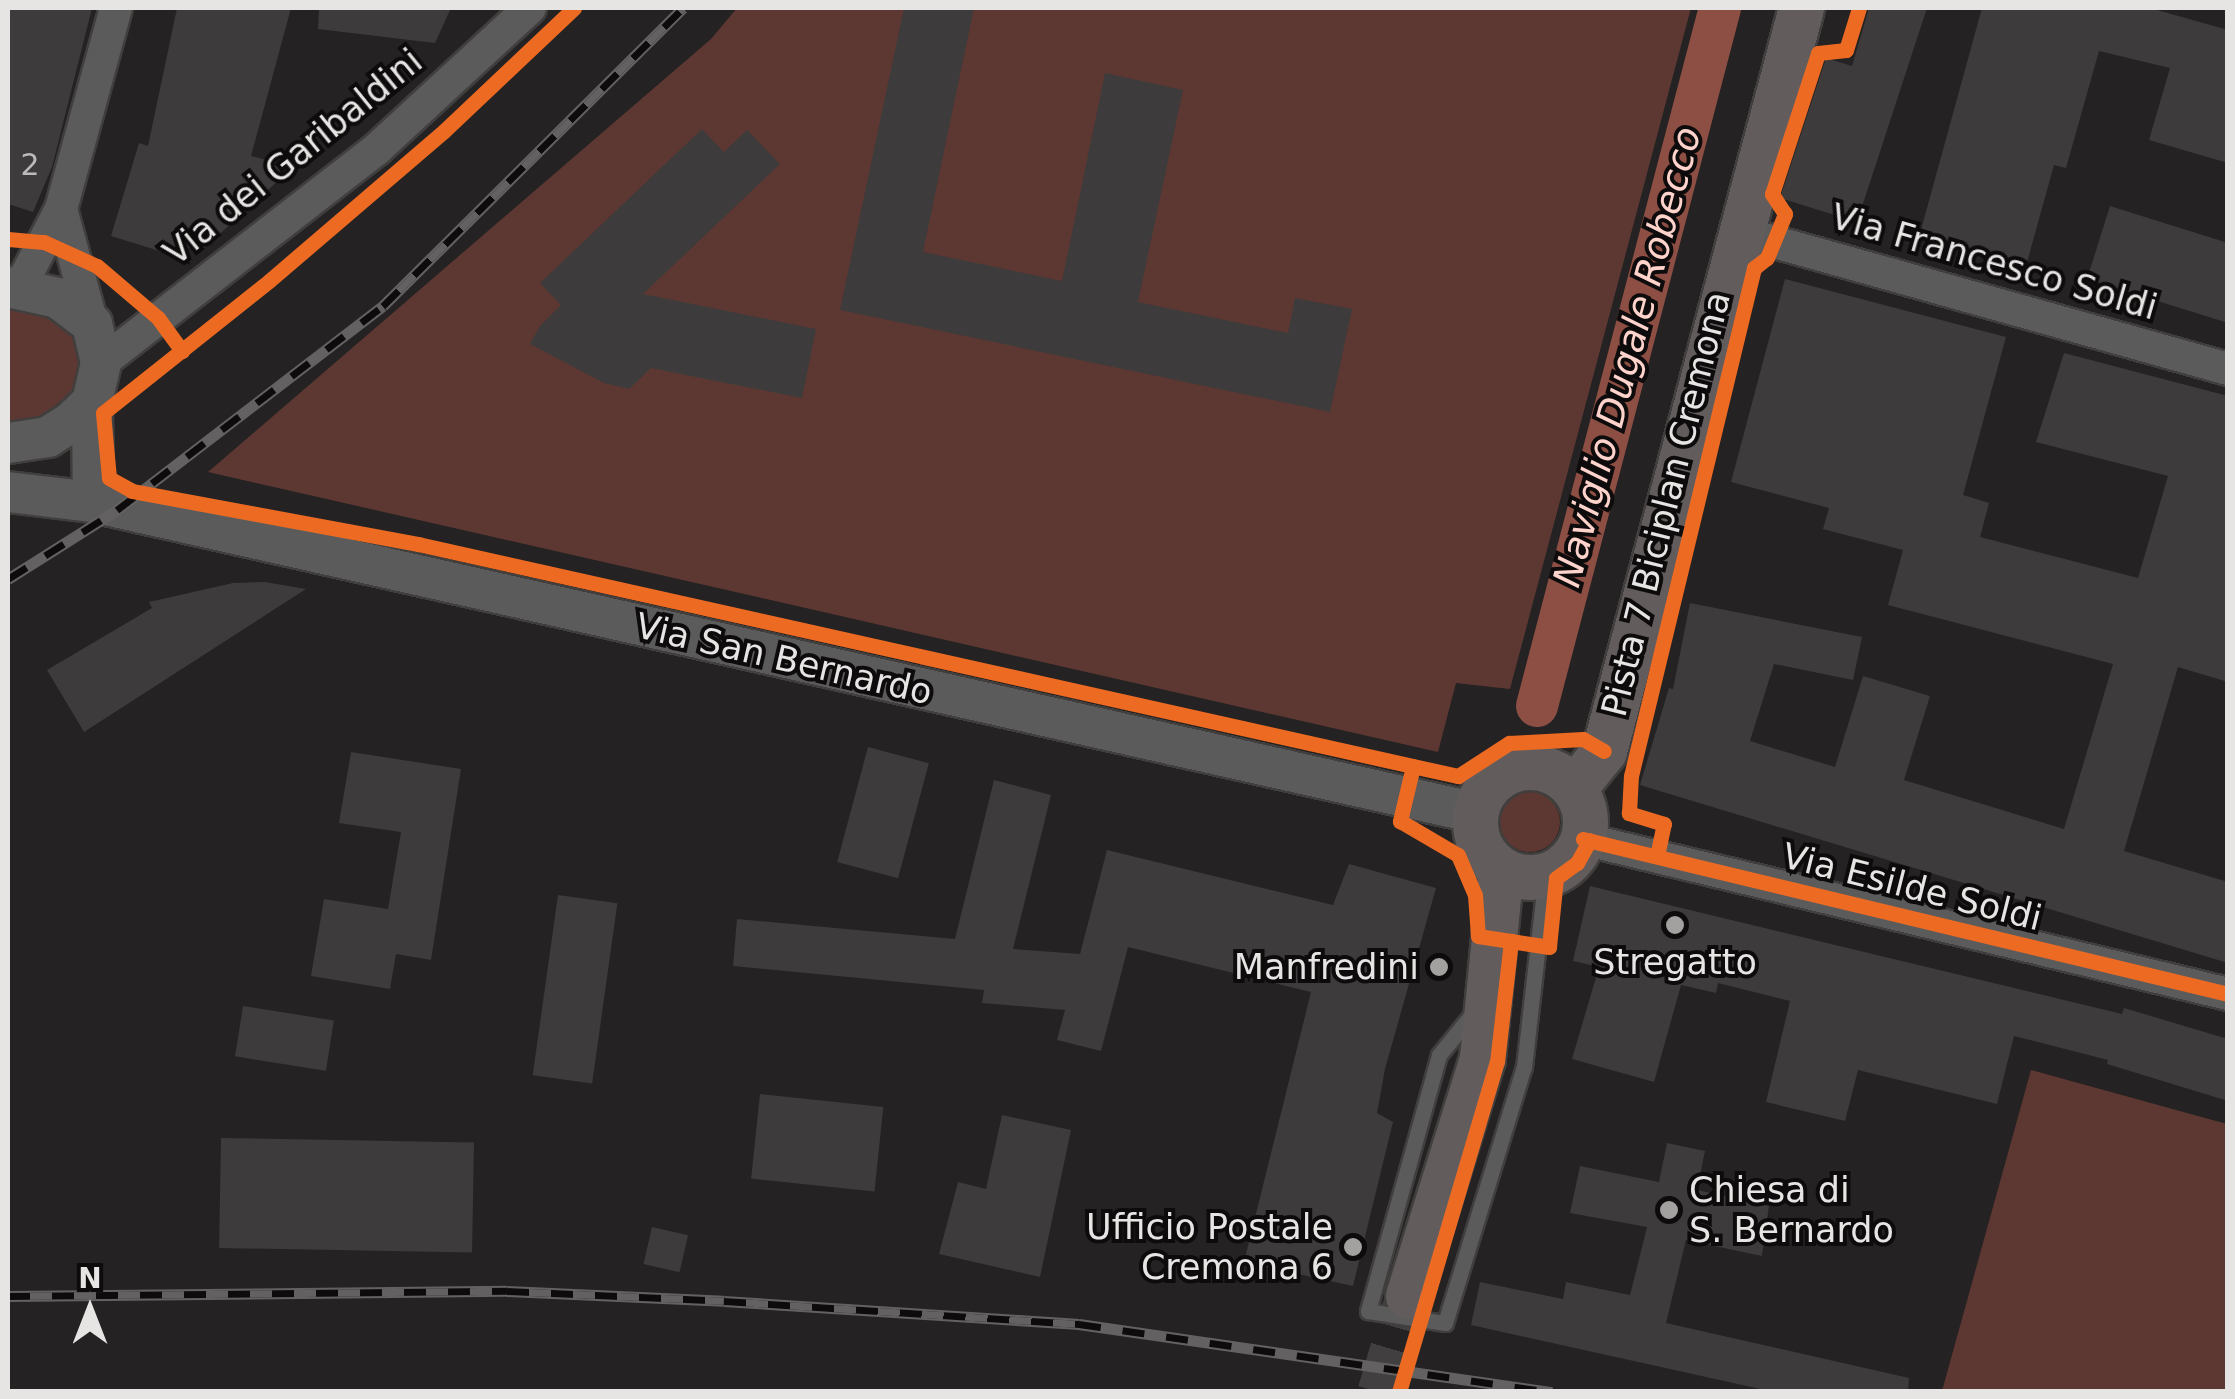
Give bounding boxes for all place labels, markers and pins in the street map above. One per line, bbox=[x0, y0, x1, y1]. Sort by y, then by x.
marker: Stregatto bbox=[1664, 914, 1686, 936]
place label: Stregatto bbox=[1593, 941, 1757, 983]
place label: Manfredini bbox=[1234, 946, 1419, 988]
marker: Manfredini bbox=[1428, 956, 1450, 978]
place label: Chiesa di S. Bernardo bbox=[1689, 1169, 1894, 1251]
marker: Chiesa di S. Bernardo bbox=[1658, 1199, 1680, 1221]
place label: Ufficio Postale Cremona 6 bbox=[1086, 1206, 1333, 1288]
marker: Ufficio Postale Cremona 6 bbox=[1342, 1236, 1364, 1258]

